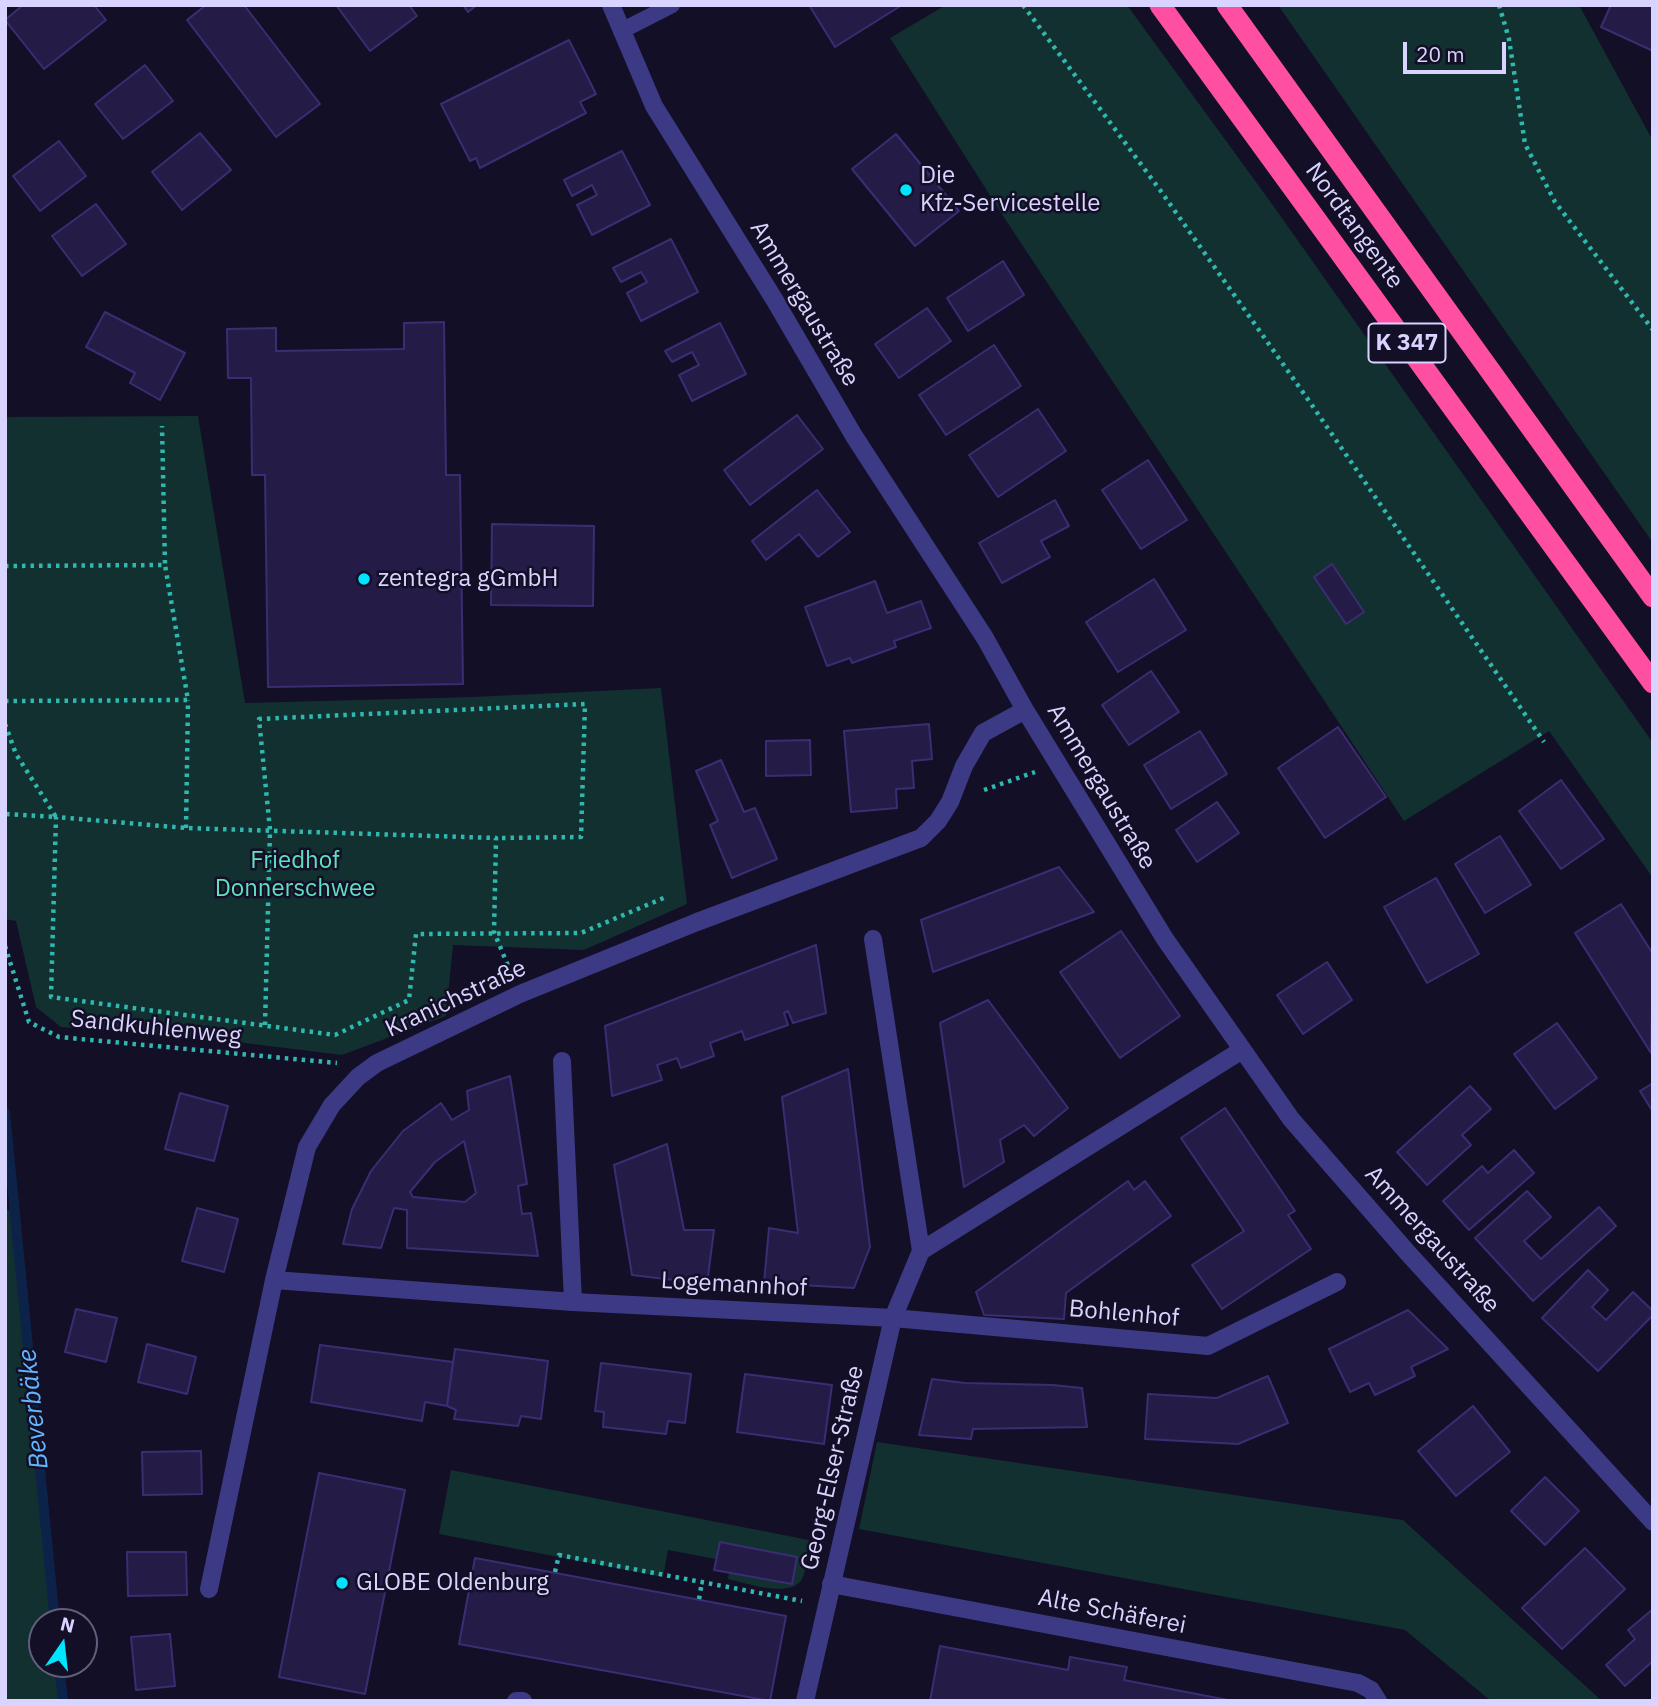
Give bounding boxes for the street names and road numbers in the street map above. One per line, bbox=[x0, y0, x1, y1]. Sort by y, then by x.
street label: Nordtangente bbox=[1299, 157, 1409, 295]
street label: Ammergaustraße bbox=[743, 216, 865, 392]
road number: K 347 bbox=[1368, 324, 1446, 362]
street label: Ammergaustraße bbox=[1040, 699, 1162, 875]
street label: Kranichstraße bbox=[381, 954, 531, 1044]
street label: Sandkuhlenweg bbox=[69, 1005, 243, 1051]
street label: Ammergaustraße bbox=[1358, 1161, 1506, 1319]
street label: Logemannhof bbox=[660, 1267, 808, 1303]
street label: Bohlenhof bbox=[1068, 1295, 1180, 1333]
street label: Georg-Elser-Straße bbox=[795, 1363, 871, 1573]
street label: Alte Schäferei bbox=[1036, 1584, 1188, 1640]

